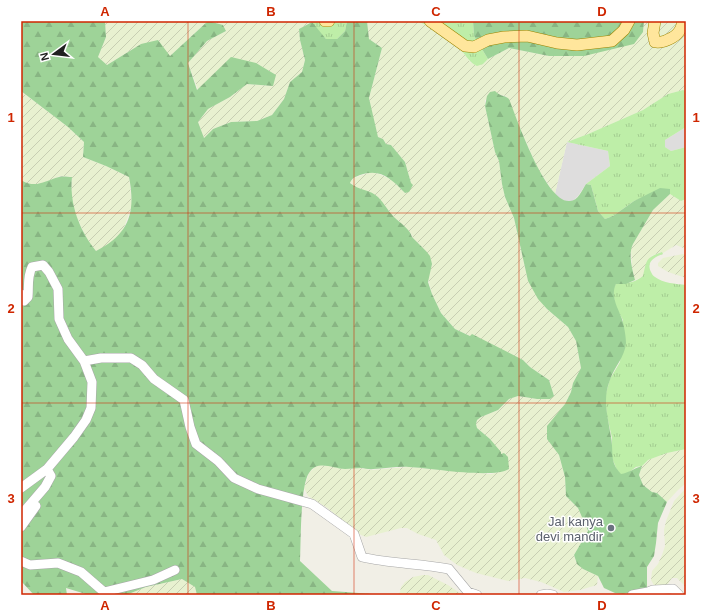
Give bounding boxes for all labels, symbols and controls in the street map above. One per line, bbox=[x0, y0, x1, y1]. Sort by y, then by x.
text: A bbox=[100, 4, 110, 19]
text: B bbox=[266, 4, 276, 19]
text: C bbox=[431, 4, 441, 19]
text: D bbox=[597, 4, 607, 19]
north arrow bbox=[34, 34, 74, 74]
text: N bbox=[38, 51, 51, 62]
text: 1 bbox=[7, 110, 15, 125]
text: 1 bbox=[692, 110, 700, 125]
text: 2 bbox=[7, 301, 15, 316]
text: 2 bbox=[692, 301, 700, 316]
text: 3 bbox=[7, 491, 15, 506]
text: 3 bbox=[692, 491, 700, 506]
place label: Jal kanya devi mandir bbox=[536, 514, 604, 544]
marker: Jal kanya devi mandir bbox=[606, 523, 616, 533]
text: A bbox=[100, 598, 110, 613]
text: B bbox=[266, 598, 276, 613]
text: C bbox=[431, 598, 441, 613]
text: D bbox=[597, 598, 607, 613]

